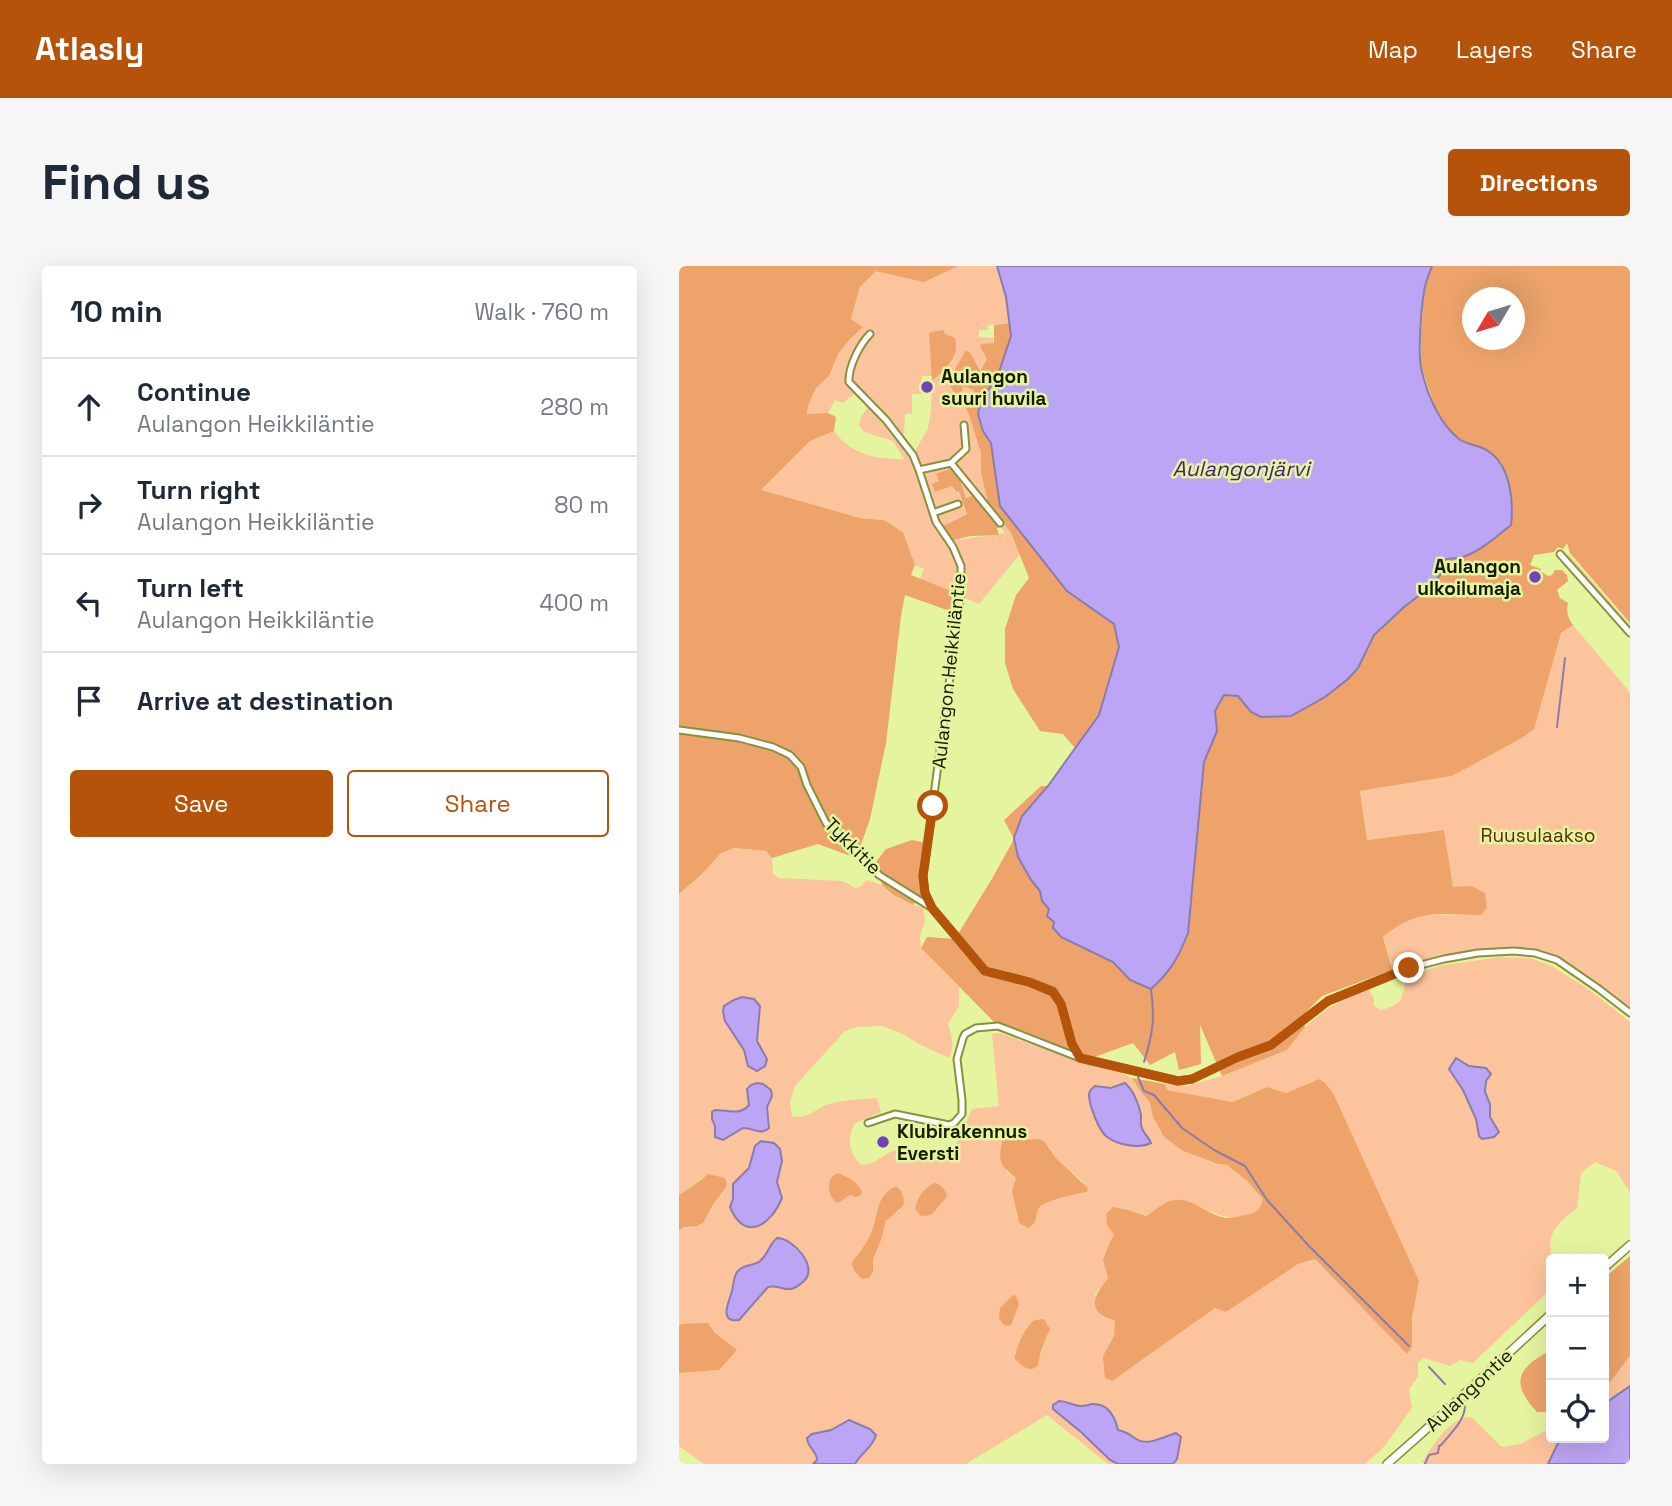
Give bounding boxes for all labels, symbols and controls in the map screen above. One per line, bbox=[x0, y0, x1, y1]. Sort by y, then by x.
text: Atlasly bbox=[35, 28, 144, 70]
text: Map bbox=[1368, 34, 1418, 65]
text: Layers bbox=[1456, 34, 1533, 65]
text: Share bbox=[1571, 34, 1637, 65]
button: Directions bbox=[1448, 149, 1630, 216]
text: Find us bbox=[42, 151, 211, 213]
north arrow bbox=[1462, 287, 1525, 350]
text: 10 min bbox=[70, 292, 163, 331]
text: Walk · 760 m bbox=[474, 297, 609, 327]
place label: Aulangon suuri huvila bbox=[941, 364, 1047, 411]
text: Continue bbox=[137, 375, 251, 409]
marker: Aulangon suuri huvila bbox=[919, 379, 935, 395]
icon: ahead bbox=[70, 388, 108, 426]
text: 280 m bbox=[540, 392, 609, 422]
text: Aulangon Heikkiläntie bbox=[137, 409, 375, 439]
water label: Aulangonjärvi bbox=[1172, 455, 1312, 482]
text: Turn right bbox=[137, 473, 261, 507]
icon: right bbox=[70, 486, 108, 524]
text: 80 m bbox=[554, 490, 609, 520]
text: Aulangon Heikkiläntie bbox=[137, 507, 375, 537]
place label: Aulangon ulkoilumaja bbox=[1417, 554, 1521, 601]
marker: Aulangon ulkoilumaja bbox=[1527, 569, 1543, 585]
text: Turn left bbox=[137, 571, 244, 605]
street label: Aulangon Heikkiläntie bbox=[926, 572, 972, 770]
icon: left bbox=[70, 584, 108, 622]
text: 400 m bbox=[539, 588, 609, 618]
text: Aulangon Heikkiläntie bbox=[137, 605, 375, 635]
icon: arrive bbox=[70, 682, 108, 720]
text: Arrive at destination bbox=[137, 684, 394, 718]
button: Save bbox=[70, 770, 333, 837]
button: Share bbox=[347, 770, 609, 837]
route start bbox=[917, 790, 948, 821]
street label: Tykkitie bbox=[819, 812, 887, 880]
park label: Ruusulaakso bbox=[1480, 823, 1596, 848]
route end bbox=[1393, 952, 1424, 983]
place label: Klubirakennus Eversti bbox=[897, 1119, 1027, 1166]
marker: Klubirakennus Eversti bbox=[875, 1134, 891, 1150]
map controls bbox=[1546, 1254, 1609, 1443]
button: + bbox=[1546, 1254, 1609, 1317]
button: − bbox=[1546, 1317, 1609, 1380]
street label: Aulangontie bbox=[1420, 1343, 1518, 1437]
button: locate bbox=[1546, 1380, 1609, 1443]

